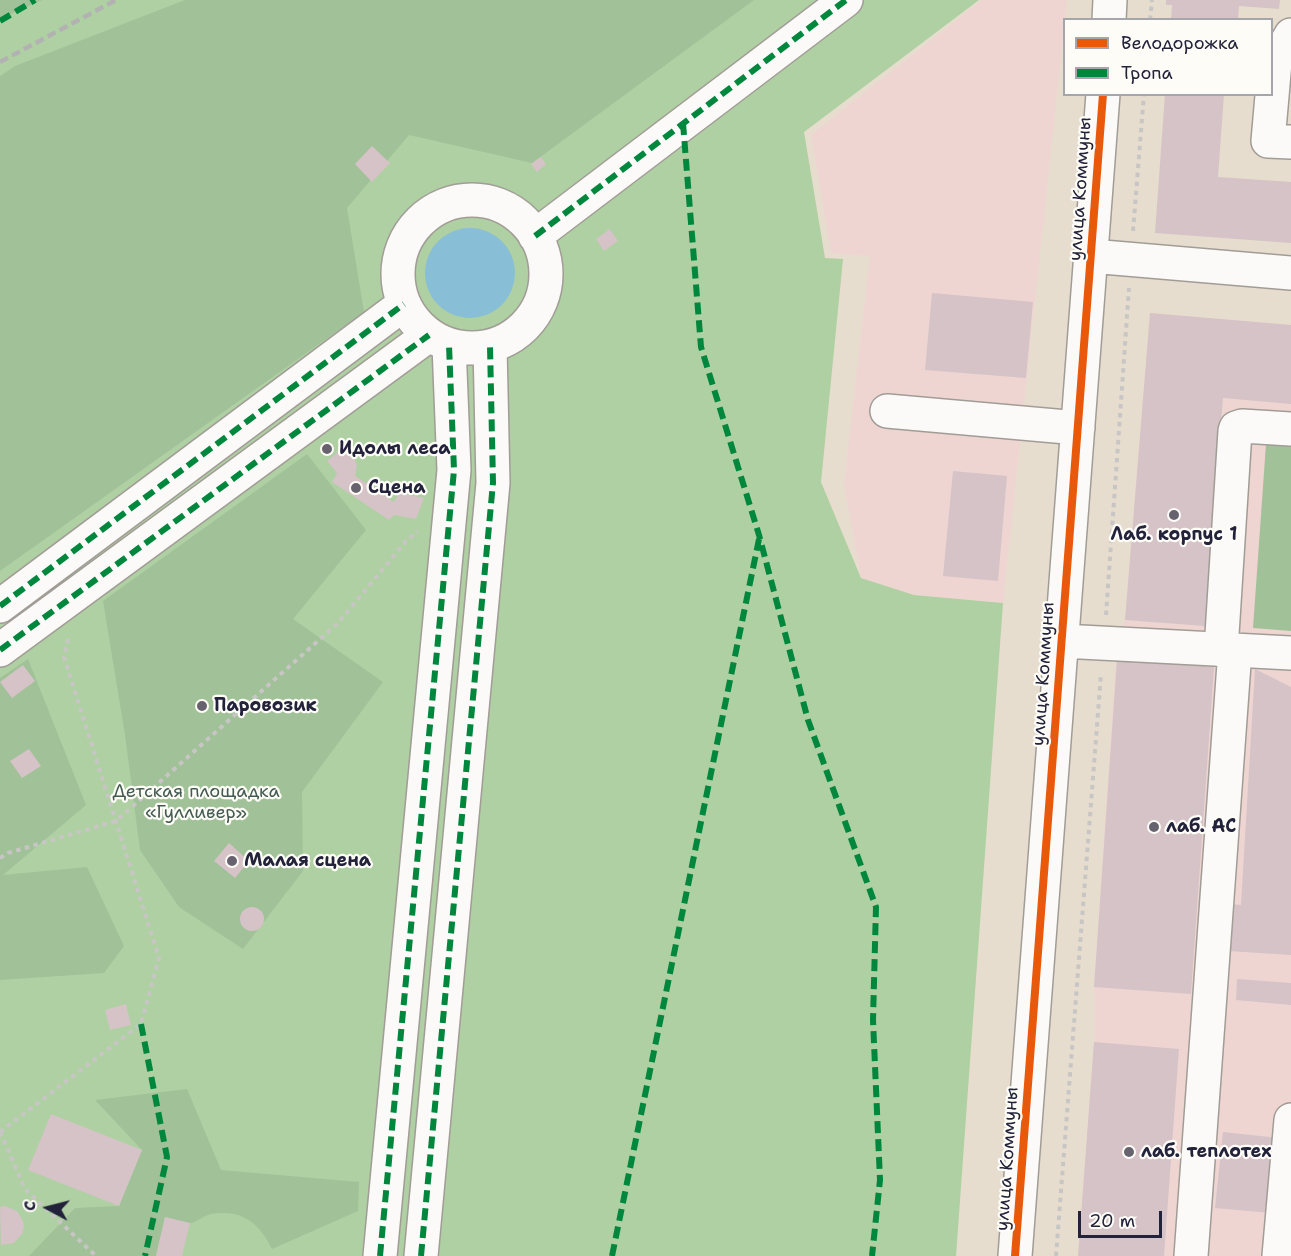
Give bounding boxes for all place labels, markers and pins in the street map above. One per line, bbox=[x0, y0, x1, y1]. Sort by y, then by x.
place label: Идолы леса bbox=[339, 438, 451, 460]
marker: Идолы леса bbox=[320, 442, 334, 456]
place label: Сцена bbox=[368, 477, 425, 499]
marker: Сцена bbox=[349, 481, 363, 495]
marker: Лаб. корпус 1 bbox=[1167, 508, 1181, 522]
place label: Лаб. корпус 1 bbox=[1111, 524, 1237, 546]
place label: Паровозик bbox=[214, 695, 317, 717]
marker: Паровозик bbox=[195, 699, 209, 713]
place label: лаб. АС bbox=[1166, 816, 1236, 838]
marker: лаб. АС bbox=[1147, 820, 1161, 834]
place label: Малая сцена bbox=[244, 850, 371, 872]
marker: Малая сцена bbox=[225, 854, 239, 868]
place label: лаб. теплотех bbox=[1141, 1141, 1272, 1163]
marker: лаб. теплотех bbox=[1122, 1145, 1136, 1159]

